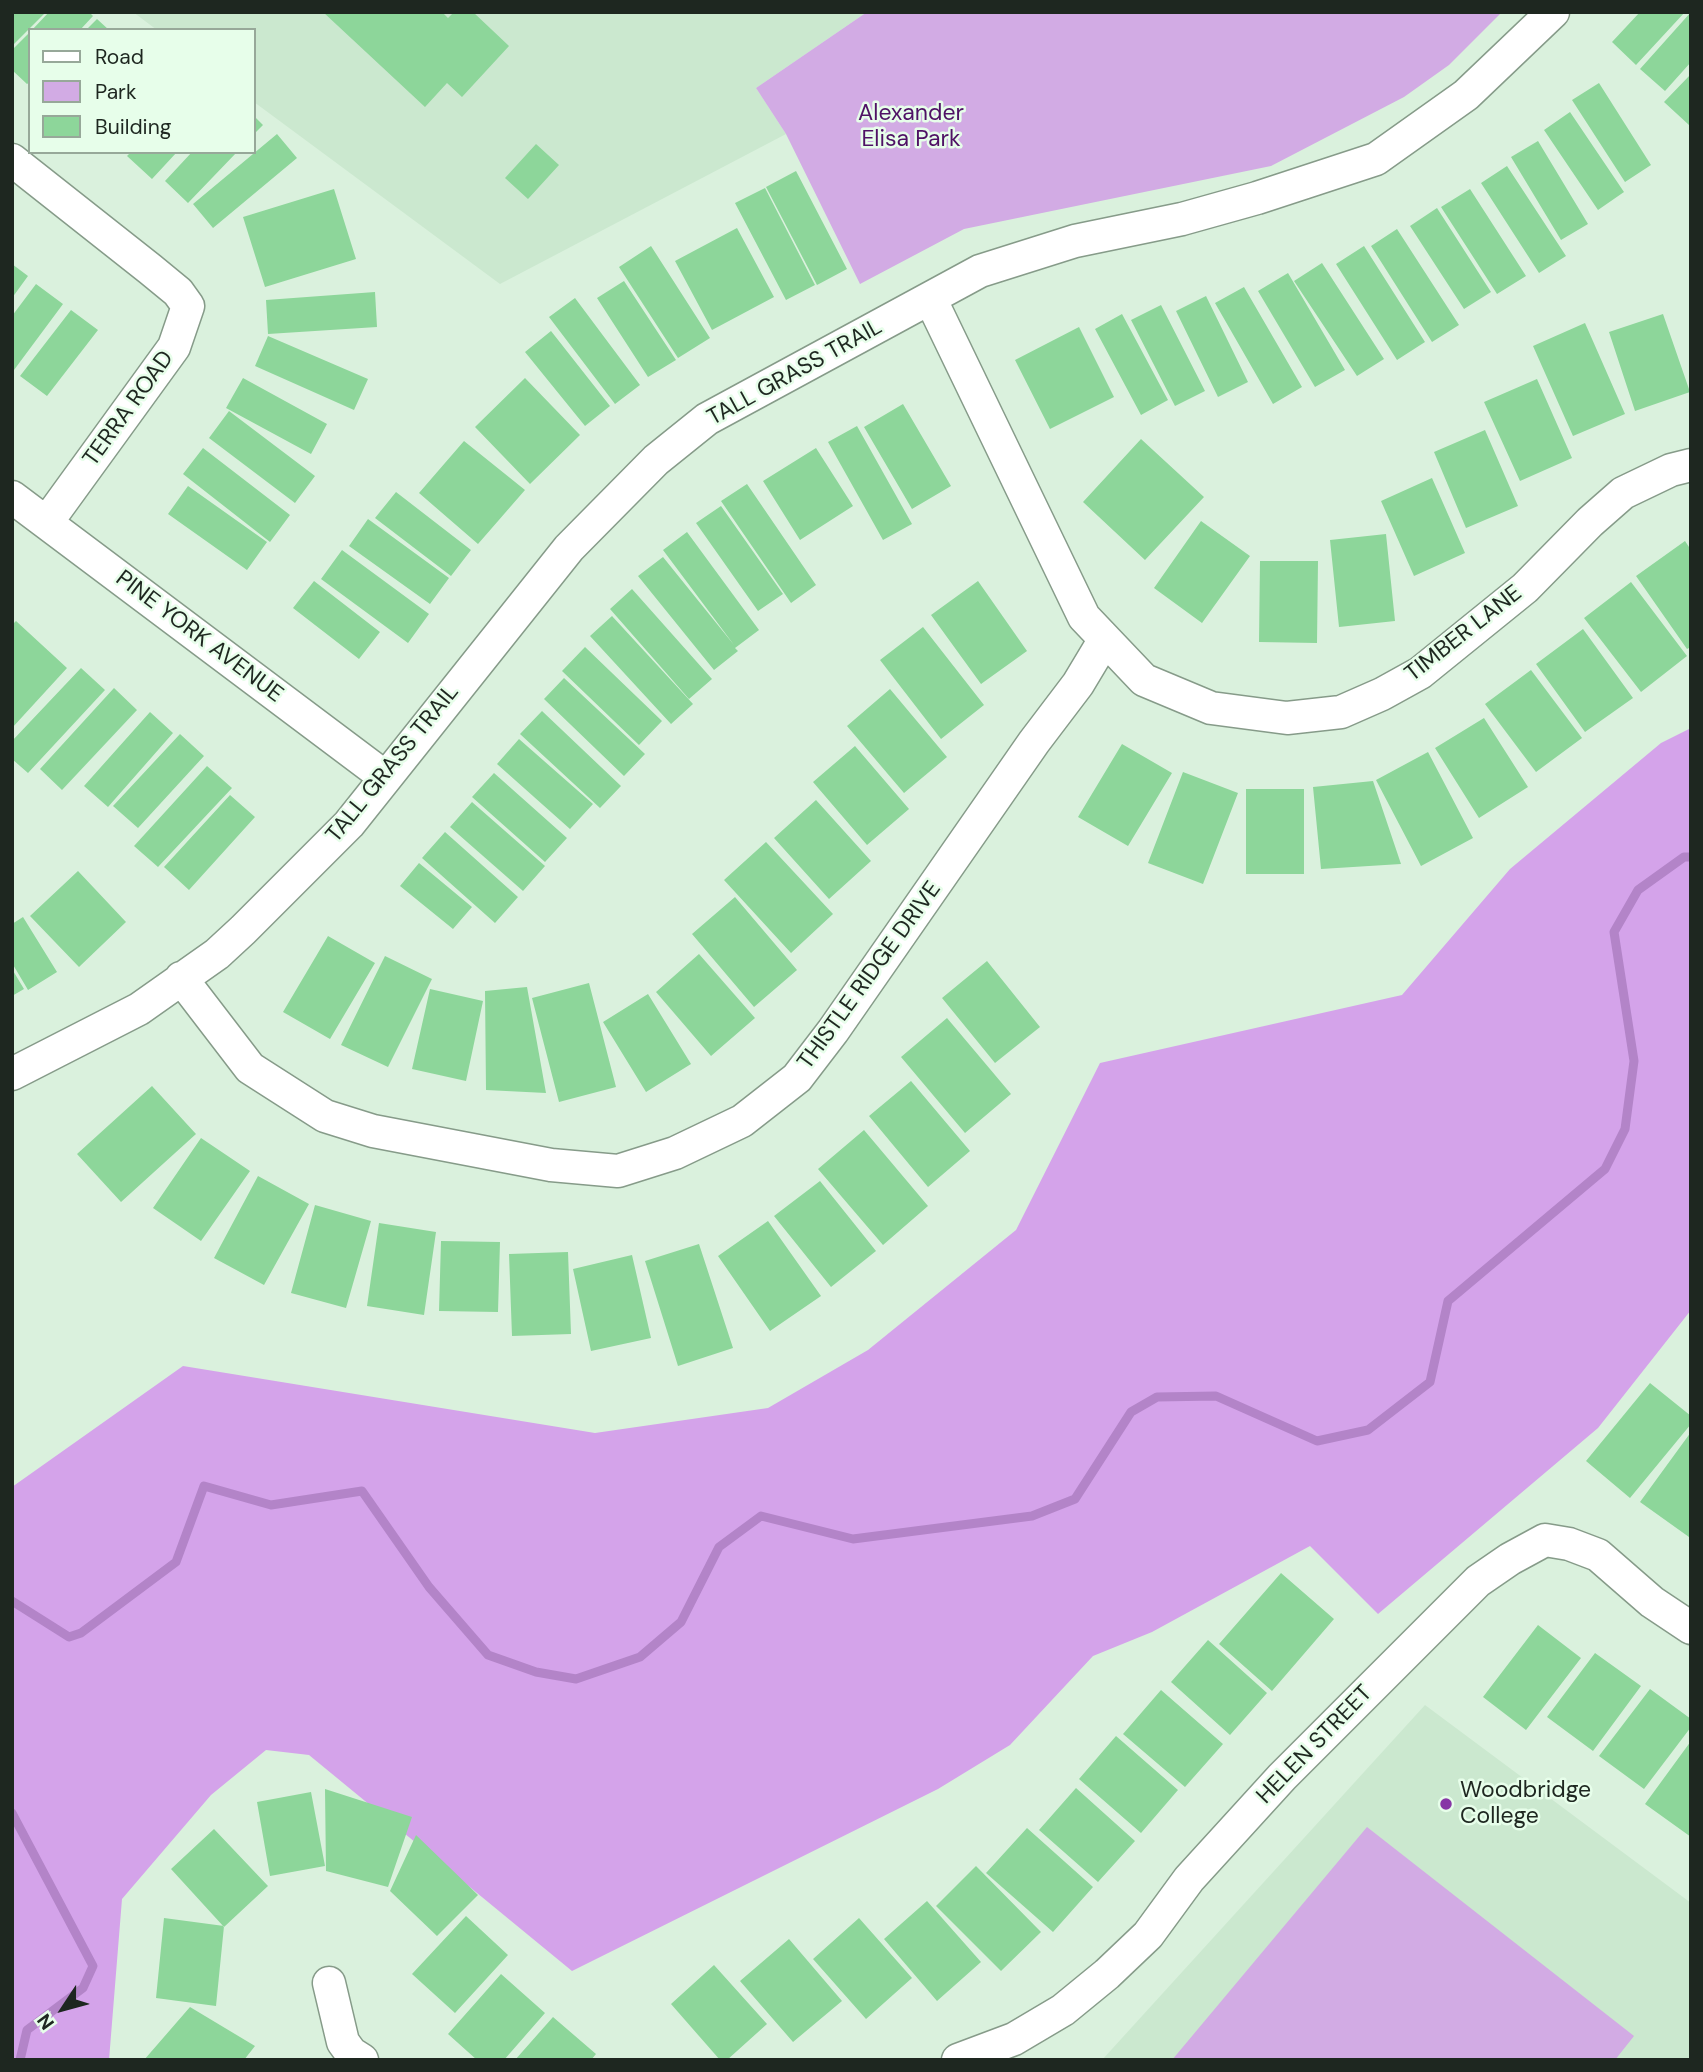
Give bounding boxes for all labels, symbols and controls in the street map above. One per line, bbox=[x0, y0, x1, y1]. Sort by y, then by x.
legend bbox=[28, 28, 256, 154]
text: Road bbox=[95, 43, 144, 71]
text: Park bbox=[95, 78, 136, 106]
park label: Alexander Elisa Park bbox=[858, 100, 964, 154]
text: Building bbox=[95, 113, 171, 141]
street label: TALL GRASS TRAIL bbox=[703, 314, 887, 432]
street label: TERRA ROAD bbox=[78, 346, 180, 472]
street label: PINE YORK AVENUE bbox=[110, 565, 288, 709]
street label: TIMBER LANE bbox=[1400, 580, 1528, 688]
street label: TALL GRASS TRAIL bbox=[321, 679, 465, 849]
street label: THISTLE RIDGE DRIVE bbox=[793, 877, 947, 1075]
street label: HELEN STREET bbox=[1252, 1680, 1378, 1810]
place label: Woodbridge College bbox=[1460, 1777, 1591, 1831]
marker: Woodbridge College bbox=[1438, 1796, 1454, 1812]
north arrow bbox=[28, 1974, 98, 2044]
text: N bbox=[31, 2009, 60, 2035]

